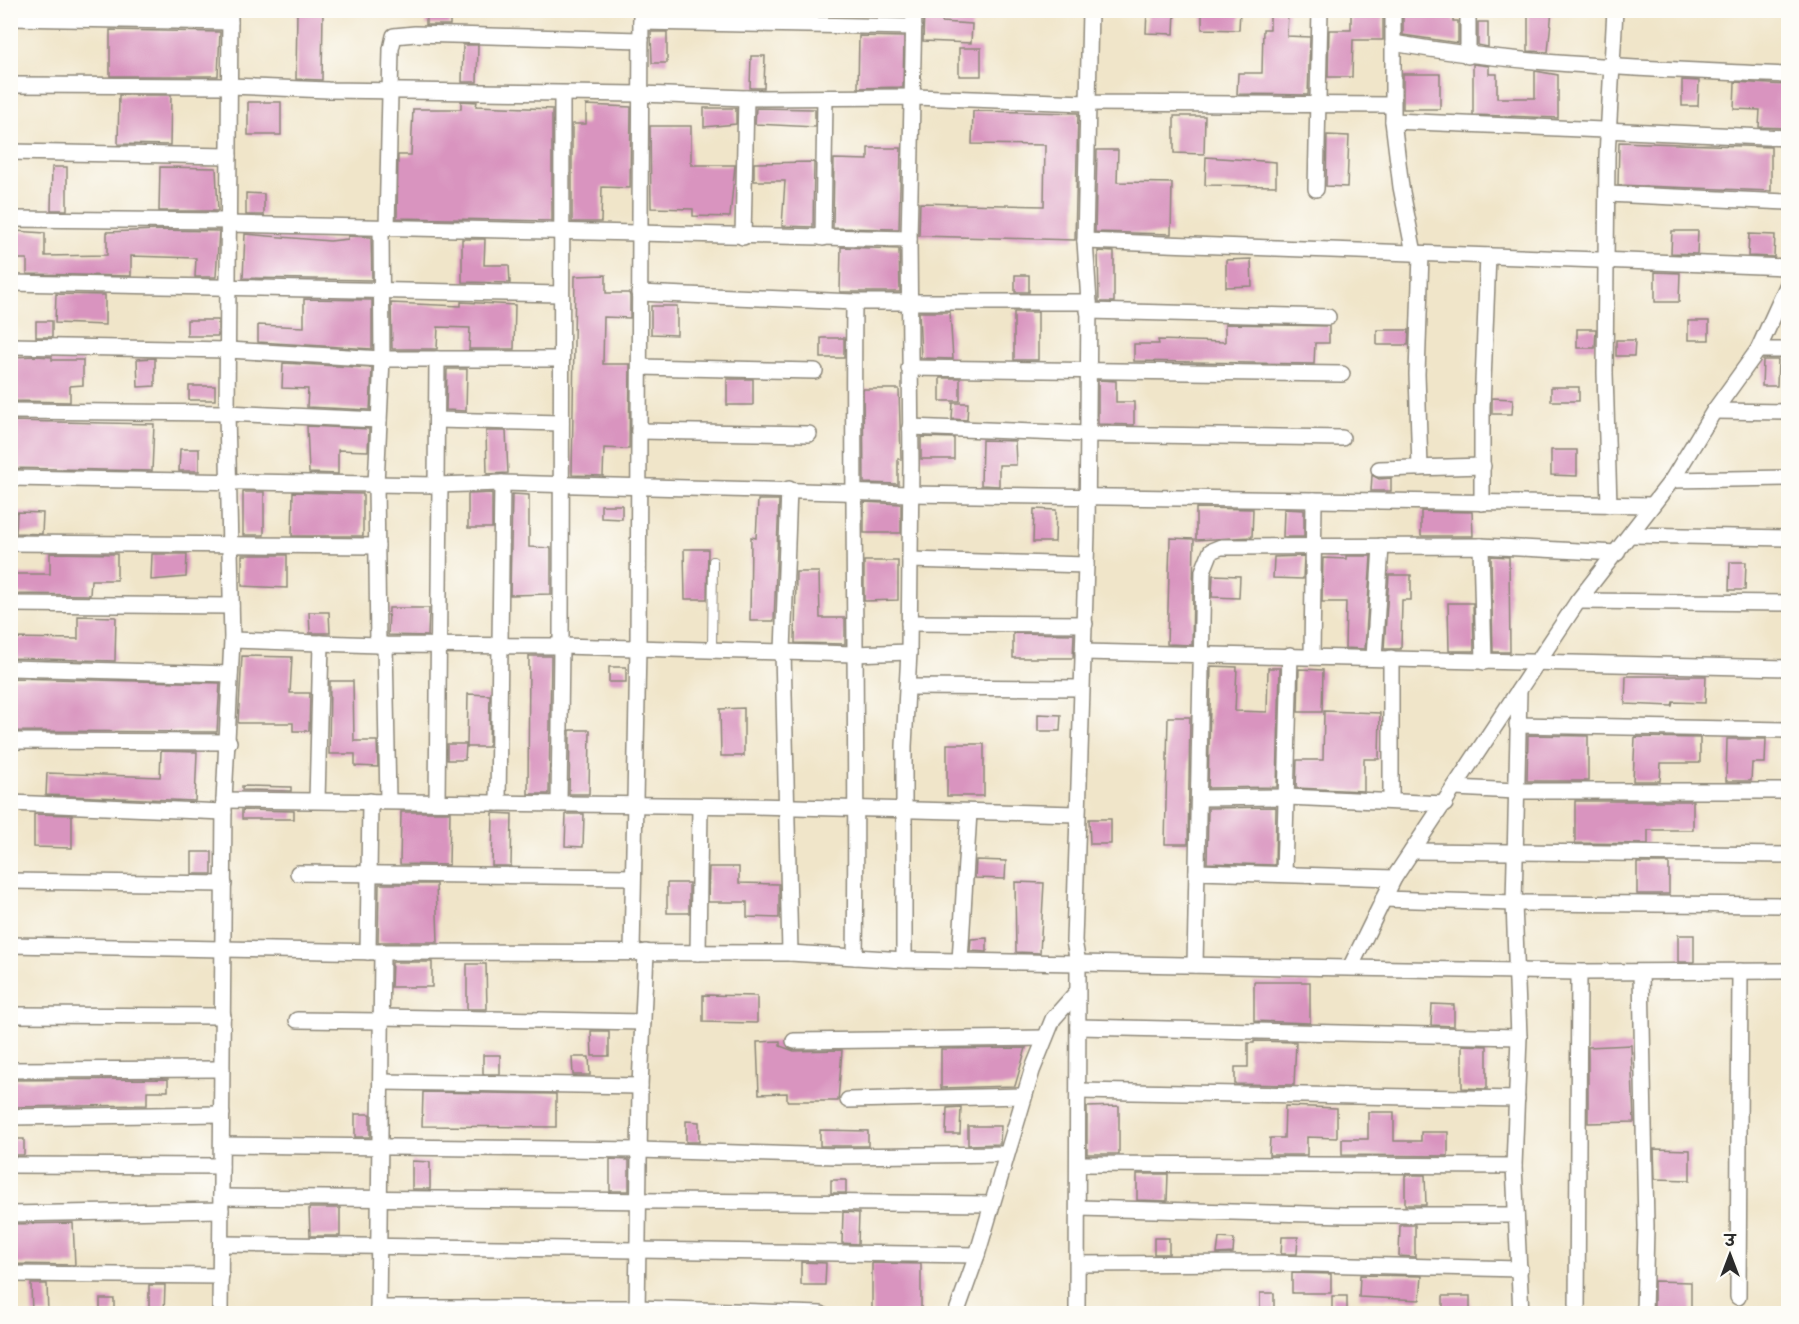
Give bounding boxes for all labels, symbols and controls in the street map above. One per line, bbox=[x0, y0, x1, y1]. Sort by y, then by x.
north arrow bbox=[1700, 1225, 1760, 1285]
text: उ bbox=[1723, 1231, 1737, 1252]

